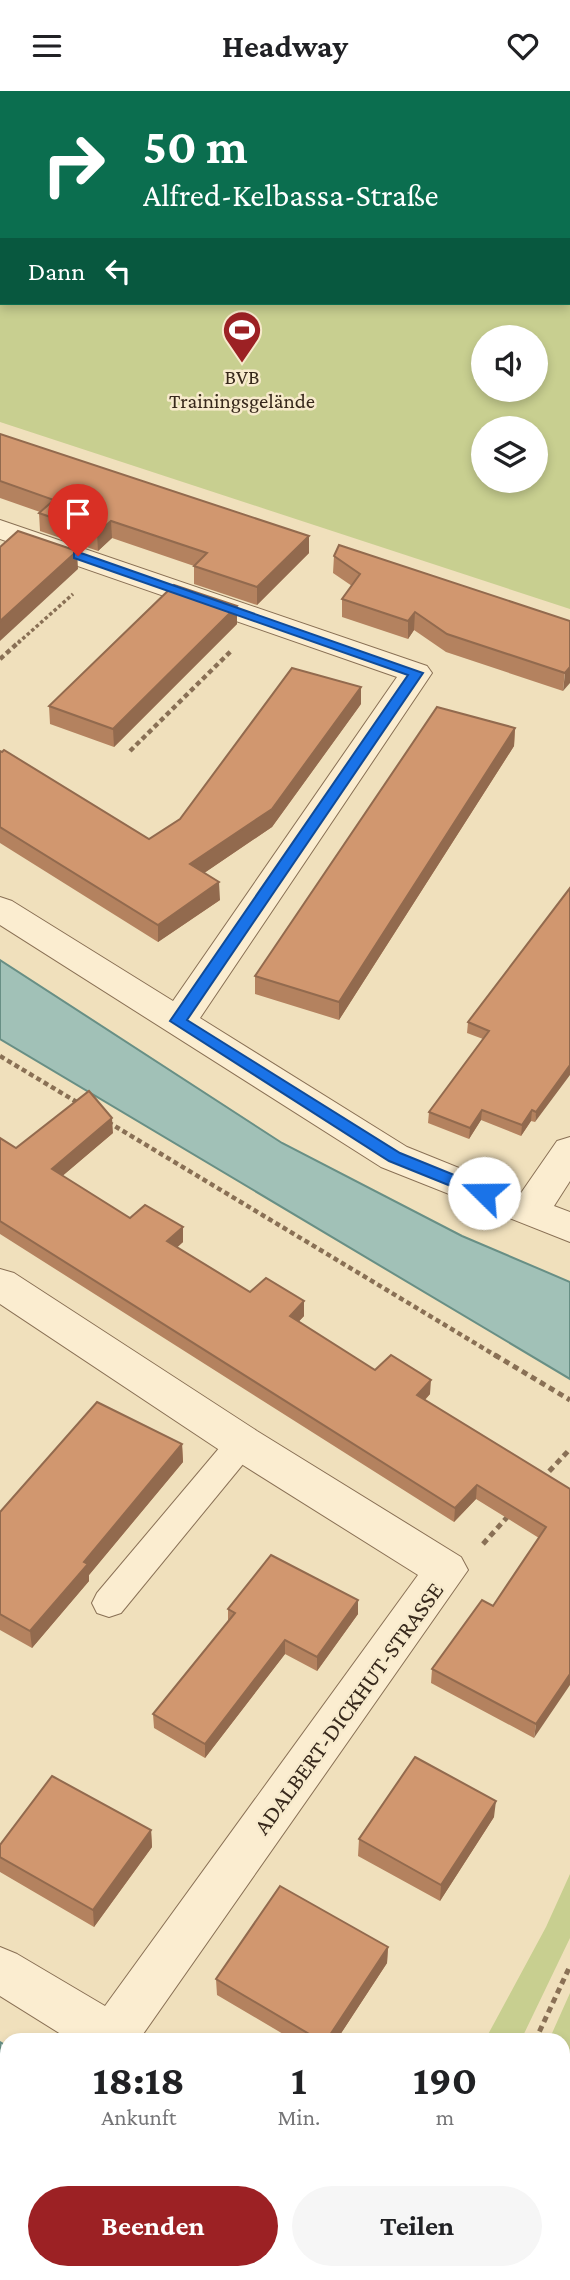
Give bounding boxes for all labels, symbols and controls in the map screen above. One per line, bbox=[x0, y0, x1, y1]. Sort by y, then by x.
icon: menu bbox=[28, 27, 66, 65]
icon: heart bbox=[504, 27, 542, 65]
text: Headway bbox=[222, 28, 348, 64]
icon: right bbox=[28, 119, 119, 210]
text: 50 m bbox=[143, 119, 248, 174]
text: Alfred-Kelbassa-Straße bbox=[143, 177, 439, 213]
icon: left bbox=[99, 252, 137, 290]
text: Dann bbox=[28, 257, 85, 286]
sports icon: BVB Trainingsgelände bbox=[221, 309, 263, 364]
map controls bbox=[471, 325, 548, 493]
button: sound bbox=[471, 325, 548, 402]
place label: BVB Trainingsgelände bbox=[169, 365, 315, 413]
button: layers bbox=[471, 416, 548, 493]
pin bbox=[48, 484, 108, 556]
icon: arrive bbox=[59, 495, 97, 533]
position arrow bbox=[447, 1156, 521, 1230]
street label: ADALBERT-DICKHUT-STRASSE bbox=[247, 1577, 449, 1839]
text: 18:18 bbox=[93, 2056, 185, 2103]
text: 1 bbox=[291, 2056, 307, 2103]
text: 190 bbox=[413, 2056, 477, 2103]
text: Ankunft bbox=[101, 2104, 176, 2130]
text: Min. bbox=[278, 2104, 320, 2130]
text: m bbox=[436, 2104, 454, 2130]
button: Beenden bbox=[28, 2186, 278, 2266]
button: Teilen bbox=[292, 2186, 542, 2266]

